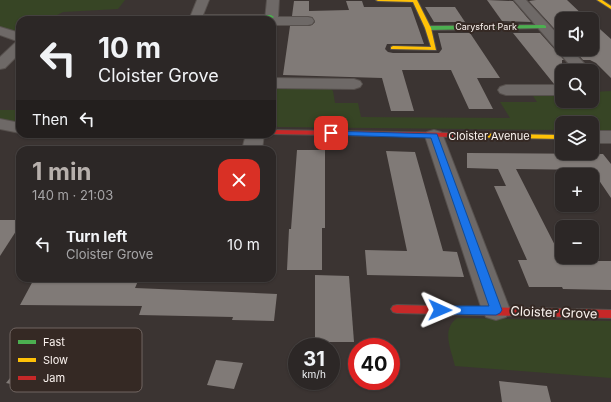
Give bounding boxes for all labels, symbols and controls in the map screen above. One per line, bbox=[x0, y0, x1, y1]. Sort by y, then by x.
map controls bbox=[555, 12, 599, 264]
button: sound bbox=[555, 12, 599, 56]
street label: Carysfort Park bbox=[455, 21, 517, 32]
text: 10 m bbox=[98, 31, 161, 65]
icon: left bbox=[32, 32, 84, 84]
button: search bbox=[555, 64, 599, 108]
text: Cloister Grove bbox=[98, 65, 219, 86]
icon: left bbox=[76, 108, 98, 130]
text: Then bbox=[32, 110, 68, 129]
pin bbox=[314, 116, 348, 150]
button: layers bbox=[555, 116, 599, 160]
icon: arrive bbox=[320, 122, 342, 144]
street label: Cloister Avenue bbox=[448, 129, 530, 143]
text: 1 min bbox=[32, 157, 91, 186]
button: close bbox=[218, 159, 260, 201]
button: + bbox=[555, 168, 599, 212]
text: 140 m · 21:03 bbox=[32, 187, 113, 203]
button: − bbox=[555, 220, 599, 264]
text: Turn left bbox=[66, 227, 127, 246]
icon: left bbox=[32, 233, 54, 255]
text: 10 m bbox=[227, 235, 260, 254]
text: Cloister Grove bbox=[66, 246, 153, 262]
position arrow bbox=[419, 289, 461, 331]
street label: Cloister Grove bbox=[510, 302, 598, 322]
legend bbox=[10, 328, 142, 392]
text: Fast bbox=[43, 335, 65, 349]
speed limit sign: 40 bbox=[348, 338, 400, 390]
text: 31 bbox=[303, 347, 325, 371]
text: Slow bbox=[43, 353, 68, 367]
text: km/h bbox=[302, 368, 326, 380]
text: Jam bbox=[43, 371, 65, 385]

